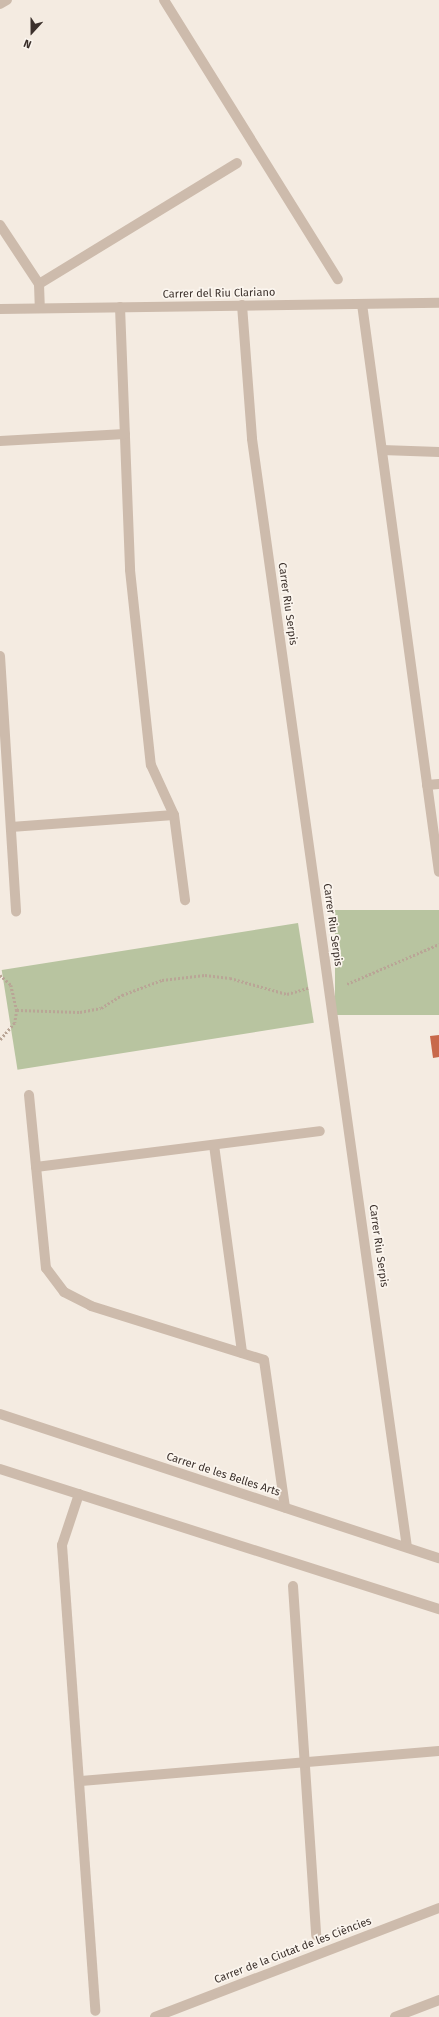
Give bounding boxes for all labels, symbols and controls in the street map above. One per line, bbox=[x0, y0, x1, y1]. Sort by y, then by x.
north arrow bbox=[12, 12, 52, 52]
text: N bbox=[22, 36, 33, 51]
street label: Carrer del Riu Clariano bbox=[163, 286, 275, 302]
street label: Carrer Riu Serpis bbox=[275, 562, 299, 646]
street label: Carrer Riu Serpis bbox=[320, 883, 344, 967]
street label: Carrer Riu Serpis bbox=[366, 1204, 390, 1288]
street label: Carrer de les Belles Arts bbox=[164, 1450, 282, 1500]
street label: Carrer de la Ciutat de les Ciències bbox=[213, 1915, 373, 1987]

